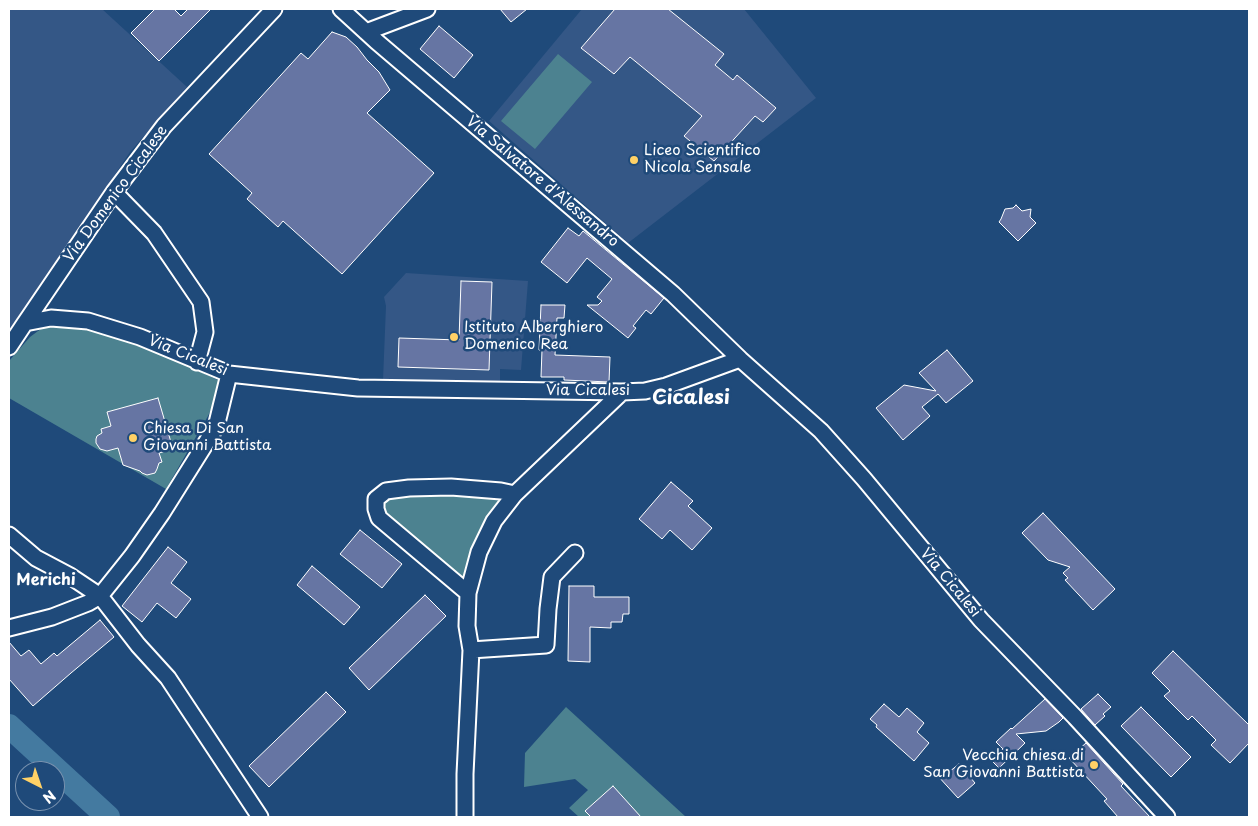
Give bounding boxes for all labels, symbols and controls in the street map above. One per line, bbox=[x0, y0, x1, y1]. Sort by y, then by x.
street label: Via Salvatore d'Alessandro bbox=[462, 113, 622, 251]
street label: Via Domenico Cicalese bbox=[60, 122, 172, 266]
place label: Liceo Scientifico Nicola Sensale bbox=[644, 142, 761, 177]
marker: Liceo Scientifico Nicola Sensale bbox=[628, 154, 640, 166]
place label: Istituto Alberghiero Domenico Rea bbox=[464, 319, 603, 354]
marker: Istituto Alberghiero Domenico Rea bbox=[448, 331, 460, 343]
street label: Via Cicalesi bbox=[146, 332, 230, 380]
street label: Via Cicalesi bbox=[546, 382, 630, 400]
district label: Cicalesi bbox=[652, 386, 730, 410]
place label: Chiesa Di San Giovanni Battista bbox=[143, 420, 271, 455]
marker: Chiesa Di San Giovanni Battista bbox=[127, 432, 139, 444]
street label: Via Cicalesi bbox=[916, 545, 984, 621]
district label: Merichi bbox=[16, 571, 76, 591]
place label: Vecchia chiesa di San Giovanni Battista bbox=[923, 747, 1084, 782]
marker: Vecchia chiesa di San Giovanni Battista bbox=[1088, 759, 1100, 771]
north arrow bbox=[15, 761, 65, 811]
text: N bbox=[38, 785, 61, 809]

